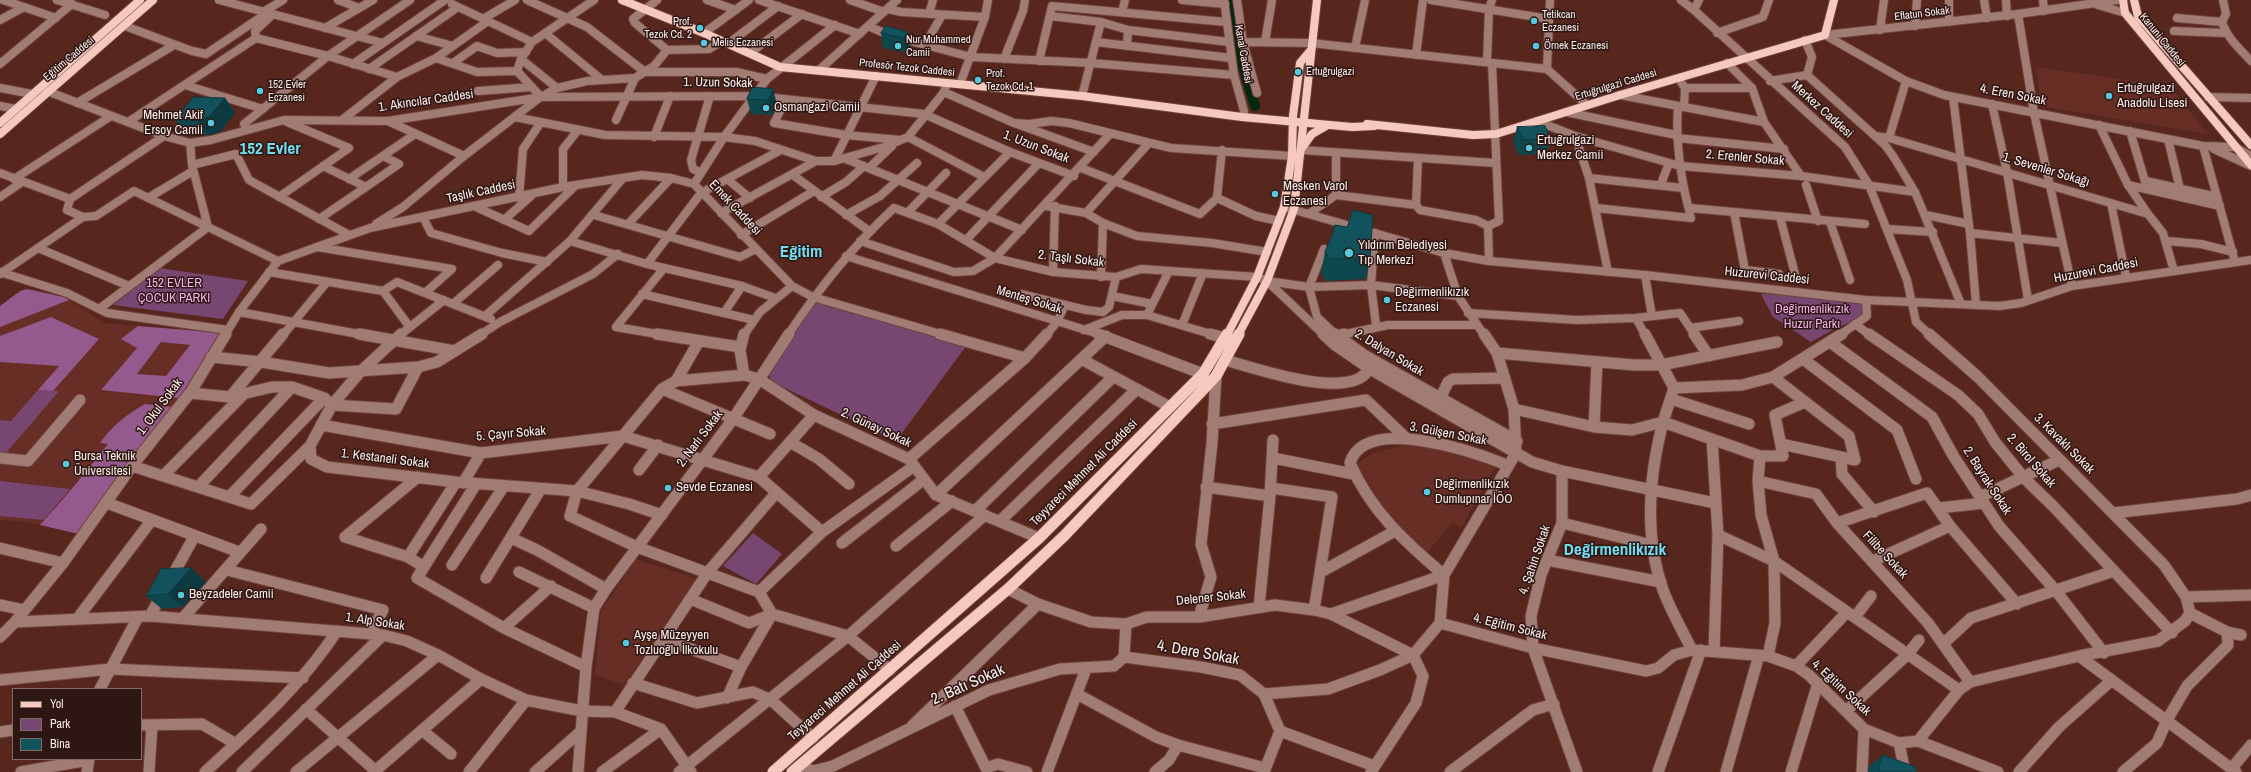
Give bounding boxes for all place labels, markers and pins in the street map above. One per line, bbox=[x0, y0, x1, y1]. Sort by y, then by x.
place label: Tetikcan Eczanesi bbox=[1542, 8, 1579, 34]
place label: Prof. Tezok Cd. 2 bbox=[644, 15, 692, 41]
marker: Tetikcan Eczanesi bbox=[1529, 16, 1539, 26]
marker: Prof. Tezok Cd. 2 bbox=[695, 23, 705, 33]
place label: Nur Muhammed Camii bbox=[906, 33, 971, 59]
place label: Melis Eczanesi bbox=[712, 36, 773, 50]
marker: Melis Eczanesi bbox=[699, 38, 709, 48]
place label: Örnek Eczanesi bbox=[1544, 39, 1608, 53]
marker: Nur Muhammed Camii bbox=[893, 41, 903, 51]
marker: Örnek Eczanesi bbox=[1531, 41, 1541, 51]
place label: Ertuğrulgazi bbox=[1306, 65, 1355, 79]
place label: Prof. Tezok Cd. 1 bbox=[986, 67, 1034, 93]
marker: Ertuğrulgazi bbox=[1293, 67, 1303, 77]
marker: Prof. Tezok Cd. 1 bbox=[973, 75, 983, 85]
place label: 152 Evler Eczanesi bbox=[268, 78, 306, 104]
place label: Ertuğrulgazi Anadolu Lisesi bbox=[2117, 81, 2188, 112]
marker: 152 Evler Eczanesi bbox=[255, 86, 265, 96]
marker: Ertuğrulgazi Anadolu Lisesi bbox=[2104, 91, 2114, 101]
place label: Osmangazi Camii bbox=[774, 100, 860, 116]
marker: Osmangazi Camii bbox=[761, 103, 771, 113]
place label: Mehmet Akif Ersoy Camii bbox=[143, 108, 203, 139]
marker: Mehmet Akif Ersoy Camii bbox=[206, 118, 216, 128]
place label: Ertuğrulgazi Merkez Camii bbox=[1537, 133, 1603, 164]
marker: Ertuğrulgazi Merkez Camii bbox=[1524, 143, 1534, 153]
place label: Mesken Varol Eczanesi bbox=[1283, 179, 1347, 210]
marker: Mesken Varol Eczanesi bbox=[1270, 189, 1280, 199]
place label: Yıldırım Belediyesi Tıp Merkezi bbox=[1358, 238, 1447, 269]
marker: Yıldırım Belediyesi Tıp Merkezi bbox=[1343, 247, 1355, 259]
place label: Değirmenlikızık Eczanesi bbox=[1395, 285, 1469, 316]
marker: Değirmenlikızık Eczanesi bbox=[1382, 295, 1392, 305]
place label: Bursa Teknik Üniversitesi bbox=[74, 449, 136, 480]
marker: Bursa Teknik Üniversitesi bbox=[61, 459, 71, 469]
place label: Değirmenlikızık Dumlupınar İÖO bbox=[1435, 477, 1513, 508]
place label: Sevde Eczanesi bbox=[676, 480, 753, 496]
marker: Sevde Eczanesi bbox=[663, 483, 673, 493]
marker: Değirmenlikızık Dumlupınar İÖO bbox=[1422, 487, 1432, 497]
place label: Beyzadeler Camii bbox=[189, 587, 274, 603]
marker: Beyzadeler Camii bbox=[176, 590, 186, 600]
place label: Ayşe Müzeyyen Tozluoğlu İlkokulu bbox=[634, 628, 718, 659]
marker: Ayşe Müzeyyen Tozluoğlu İlkokulu bbox=[621, 638, 631, 648]

